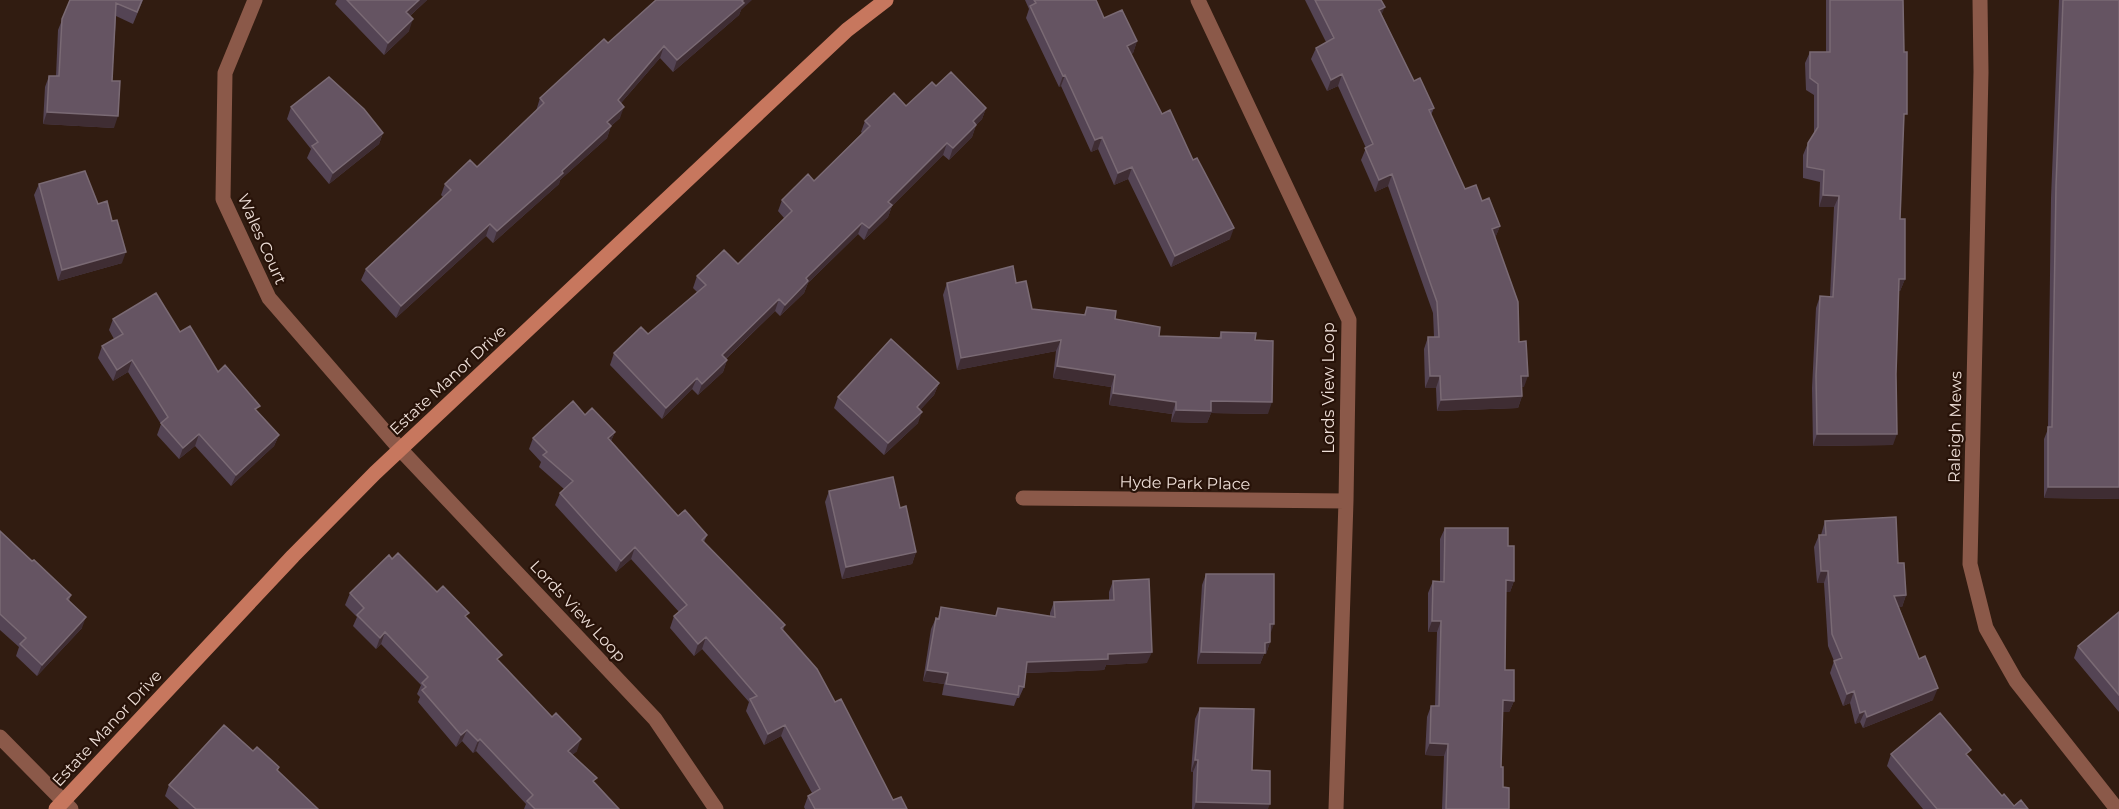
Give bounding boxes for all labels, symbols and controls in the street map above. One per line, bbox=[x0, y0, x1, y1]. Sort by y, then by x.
street label: Wales Court bbox=[234, 191, 291, 288]
street label: Estate Manor Drive bbox=[386, 321, 510, 439]
street label: Lords View Loop bbox=[1319, 322, 1338, 454]
street label: Raleigh Mews bbox=[1945, 371, 1965, 483]
street label: Hyde Park Place bbox=[1120, 472, 1250, 494]
street label: Lords View Loop bbox=[526, 556, 630, 666]
street label: Estate Manor Drive bbox=[48, 666, 166, 790]

